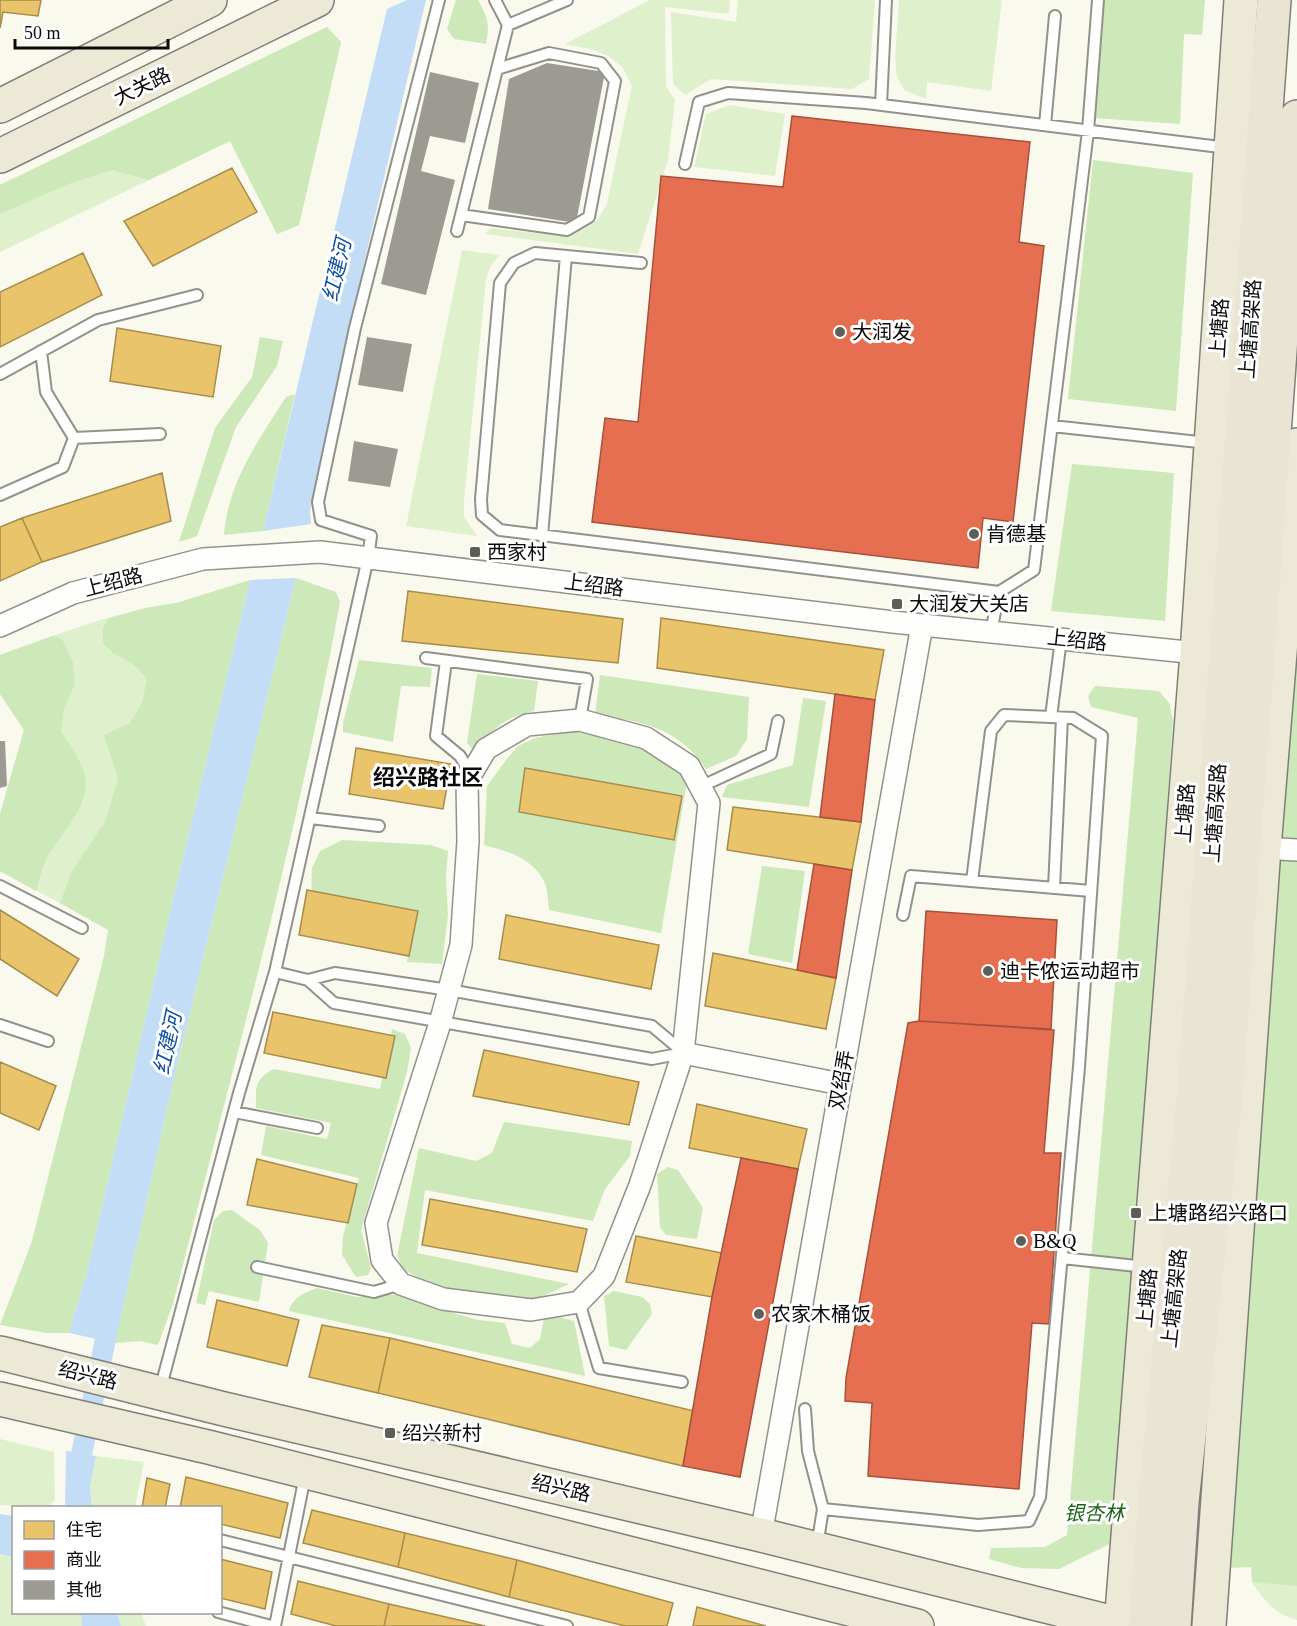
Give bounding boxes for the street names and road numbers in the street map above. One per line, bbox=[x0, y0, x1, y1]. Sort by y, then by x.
street label: 大关路 bbox=[110, 63, 174, 109]
street label: 上塘高架路 bbox=[1236, 278, 1264, 380]
street label: 上塘路 bbox=[1206, 297, 1232, 359]
street label: 上绍路 bbox=[81, 564, 145, 600]
street label: 上绍路 bbox=[563, 570, 625, 600]
street label: 上绍路 bbox=[1046, 626, 1108, 654]
street label: 上塘高架路 bbox=[1201, 762, 1229, 864]
street label: 上塘路 bbox=[1172, 782, 1198, 844]
street label: 双绍弄 bbox=[825, 1049, 857, 1111]
street label: 上塘高架路 bbox=[1158, 1247, 1190, 1349]
street label: 上塘路 bbox=[1133, 1267, 1161, 1329]
street label: 绍兴路 bbox=[56, 1357, 120, 1393]
street label: 绍兴路 bbox=[529, 1471, 593, 1505]

